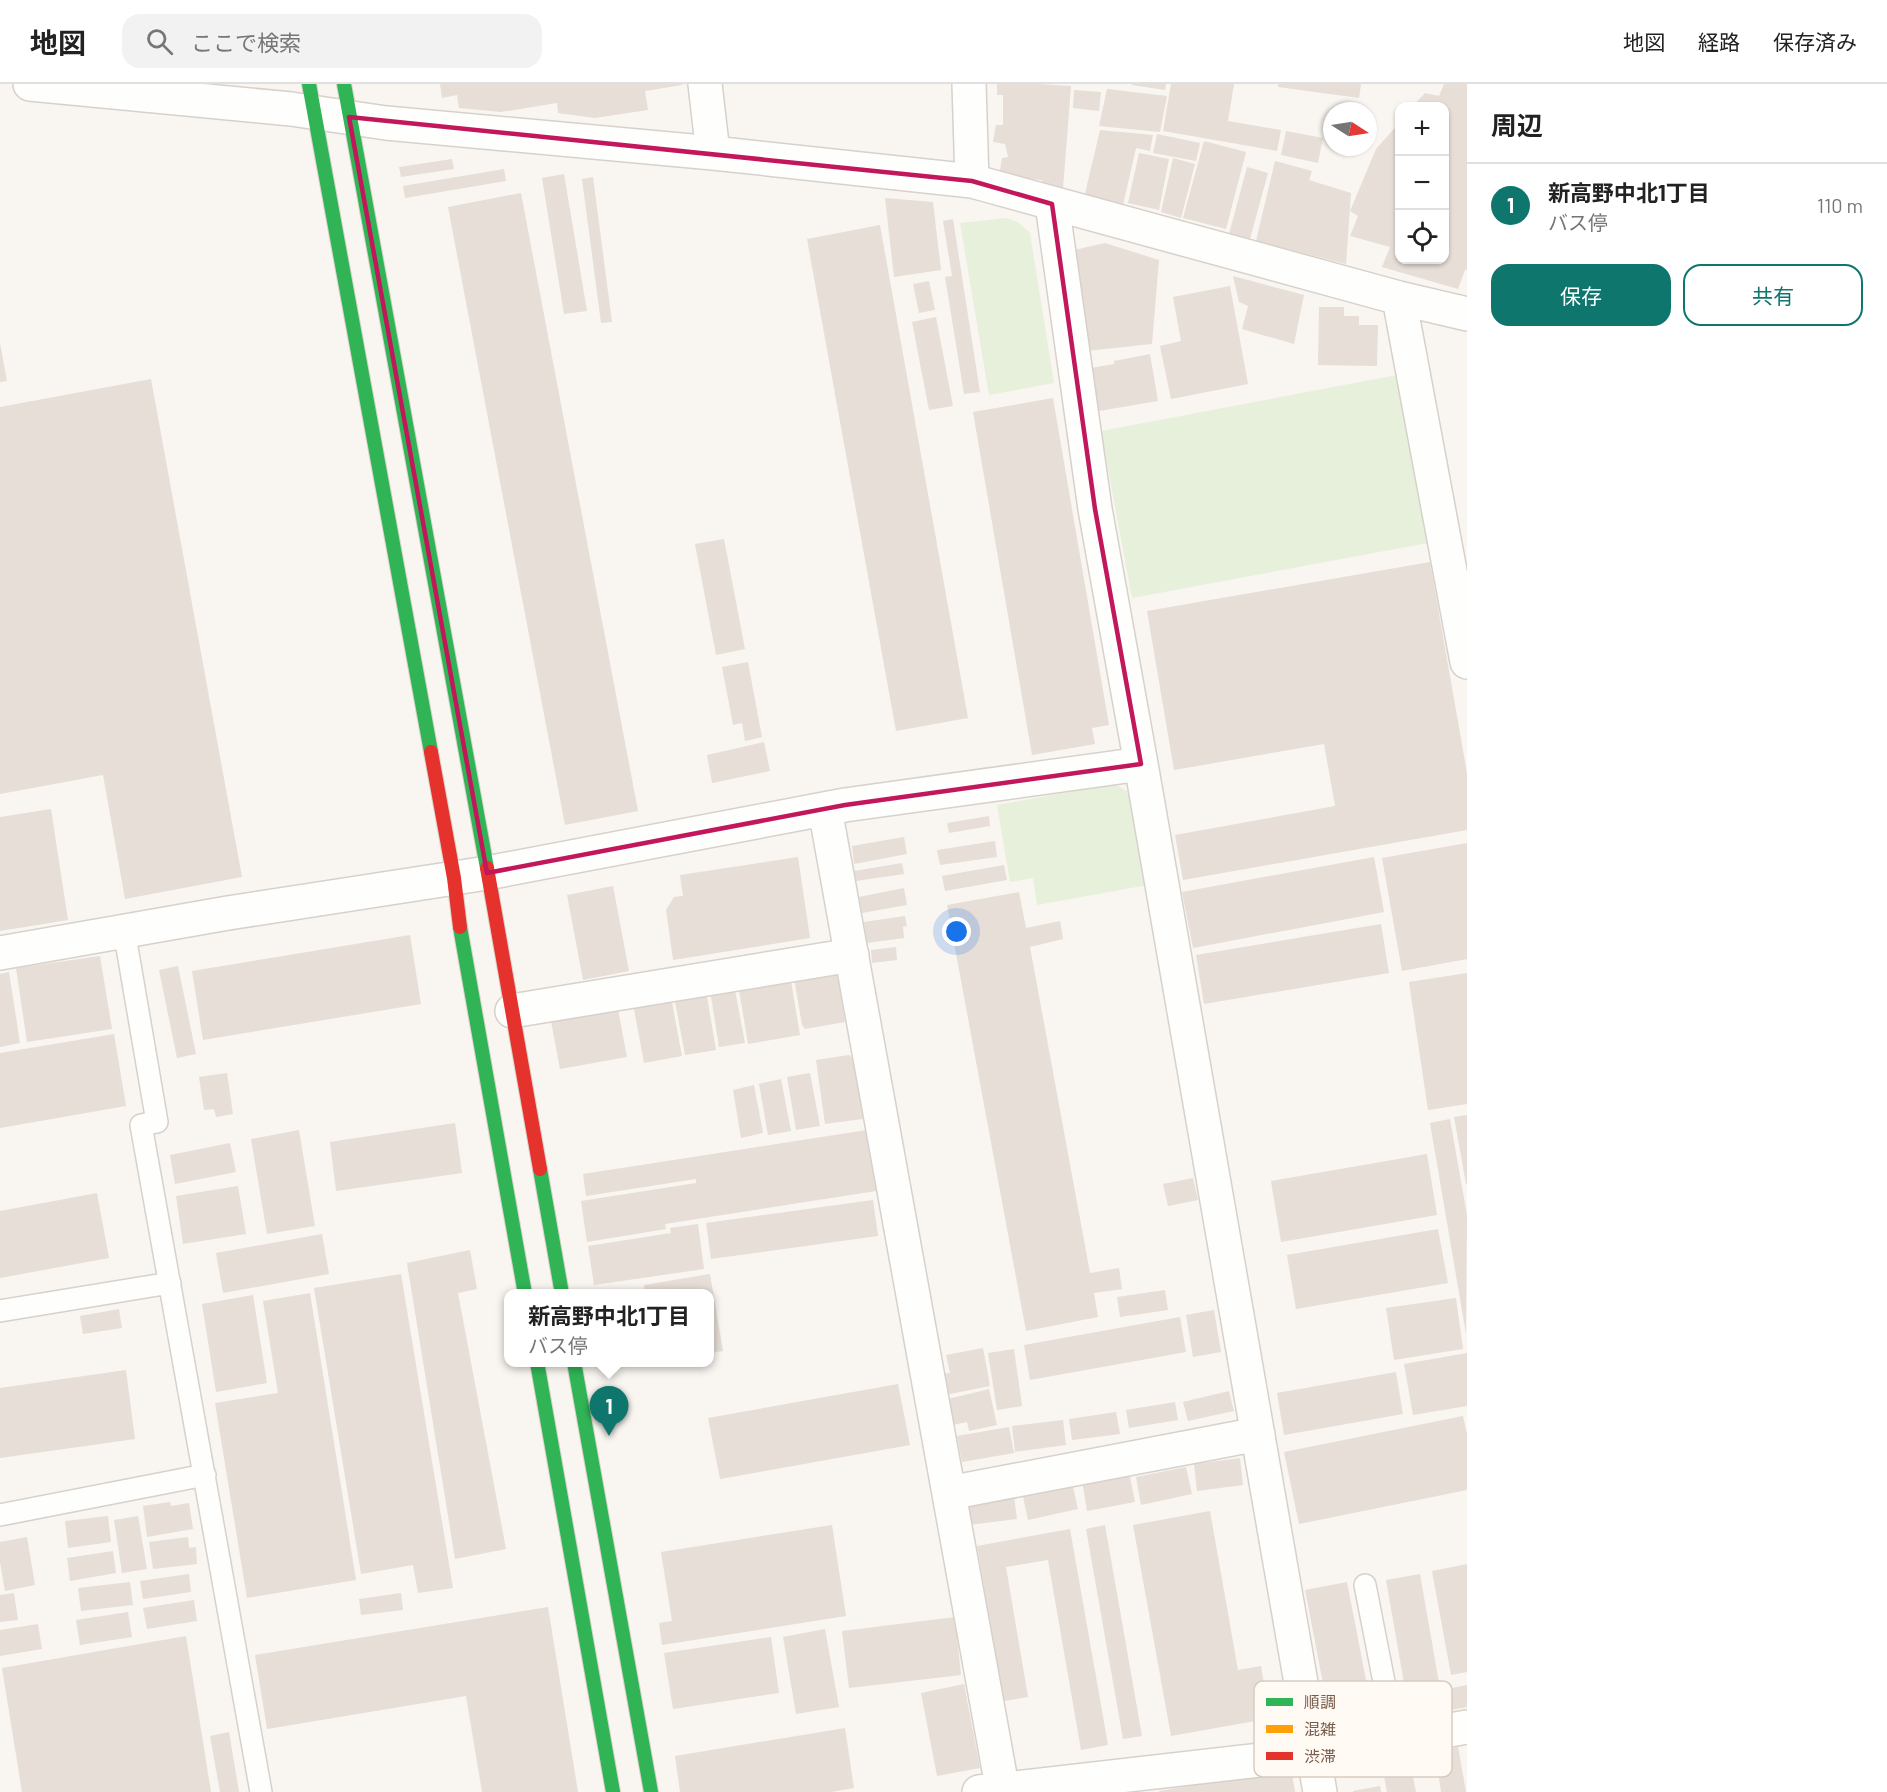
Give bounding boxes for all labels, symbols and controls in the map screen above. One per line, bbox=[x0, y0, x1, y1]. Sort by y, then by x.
search box bbox=[122, 14, 542, 68]
text: 地図 bbox=[30, 25, 86, 59]
icon: search bbox=[143, 25, 176, 58]
text: ここで検索 bbox=[191, 29, 301, 55]
text: 地図 bbox=[1623, 29, 1665, 54]
text: 経路 bbox=[1698, 29, 1740, 54]
text: 保存済み bbox=[1773, 29, 1857, 54]
north arrow bbox=[1323, 102, 1377, 156]
map controls bbox=[1395, 102, 1449, 264]
button: + bbox=[1395, 102, 1449, 156]
text: 周辺 bbox=[1491, 109, 1543, 140]
button: − bbox=[1395, 156, 1449, 210]
text: 新高野中北1丁目 bbox=[1548, 179, 1710, 205]
text: 1 bbox=[1507, 193, 1514, 217]
text: 110 m bbox=[1817, 193, 1863, 217]
button: locate bbox=[1395, 210, 1449, 264]
text: バス停 bbox=[1548, 210, 1608, 234]
button: 保存 bbox=[1491, 264, 1671, 326]
button: 共有 bbox=[1683, 264, 1863, 326]
your location bbox=[942, 917, 971, 946]
popup bbox=[504, 1289, 714, 1367]
text: 新高野中北1丁目 bbox=[528, 1302, 690, 1328]
text: バス停 bbox=[528, 1333, 588, 1357]
pin: 1 bbox=[590, 1386, 628, 1436]
legend bbox=[1254, 1681, 1452, 1777]
text: 順調 bbox=[1304, 1692, 1336, 1711]
text: 混雑 bbox=[1304, 1719, 1336, 1738]
text: 渋滞 bbox=[1304, 1746, 1336, 1765]

